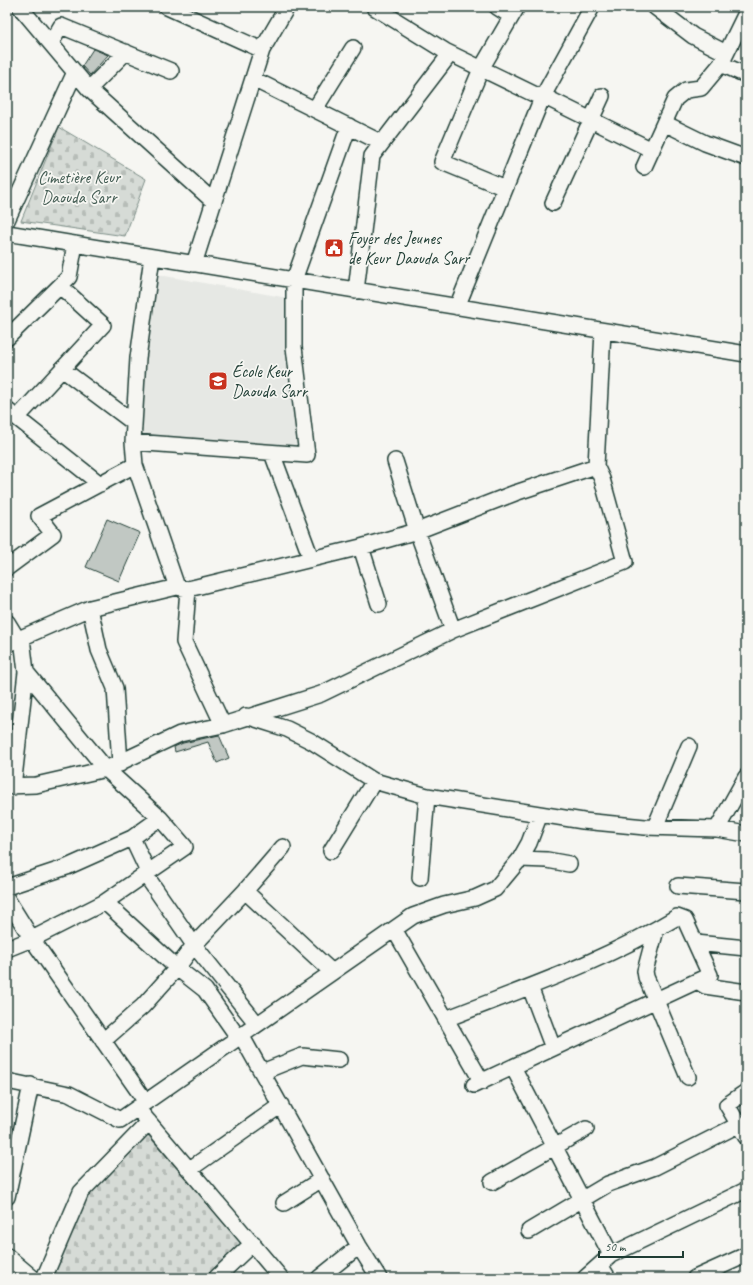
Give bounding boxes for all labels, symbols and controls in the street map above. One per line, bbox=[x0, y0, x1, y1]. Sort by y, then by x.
park label: Cimetière Keur Daouda Sarr bbox=[38, 167, 122, 208]
place label: Foyer des Jeunes de Keur Daouda Sarr bbox=[348, 228, 471, 269]
public building icon: Foyer des Jeunes de Keur Daouda Sarr bbox=[323, 237, 345, 259]
place label: École Keur Daouda Sarr bbox=[232, 360, 309, 402]
school or university icon: École Keur Daouda Sarr bbox=[207, 370, 229, 392]
scale bar bbox=[599, 1233, 683, 1259]
text: 50 m bbox=[605, 1239, 627, 1255]

